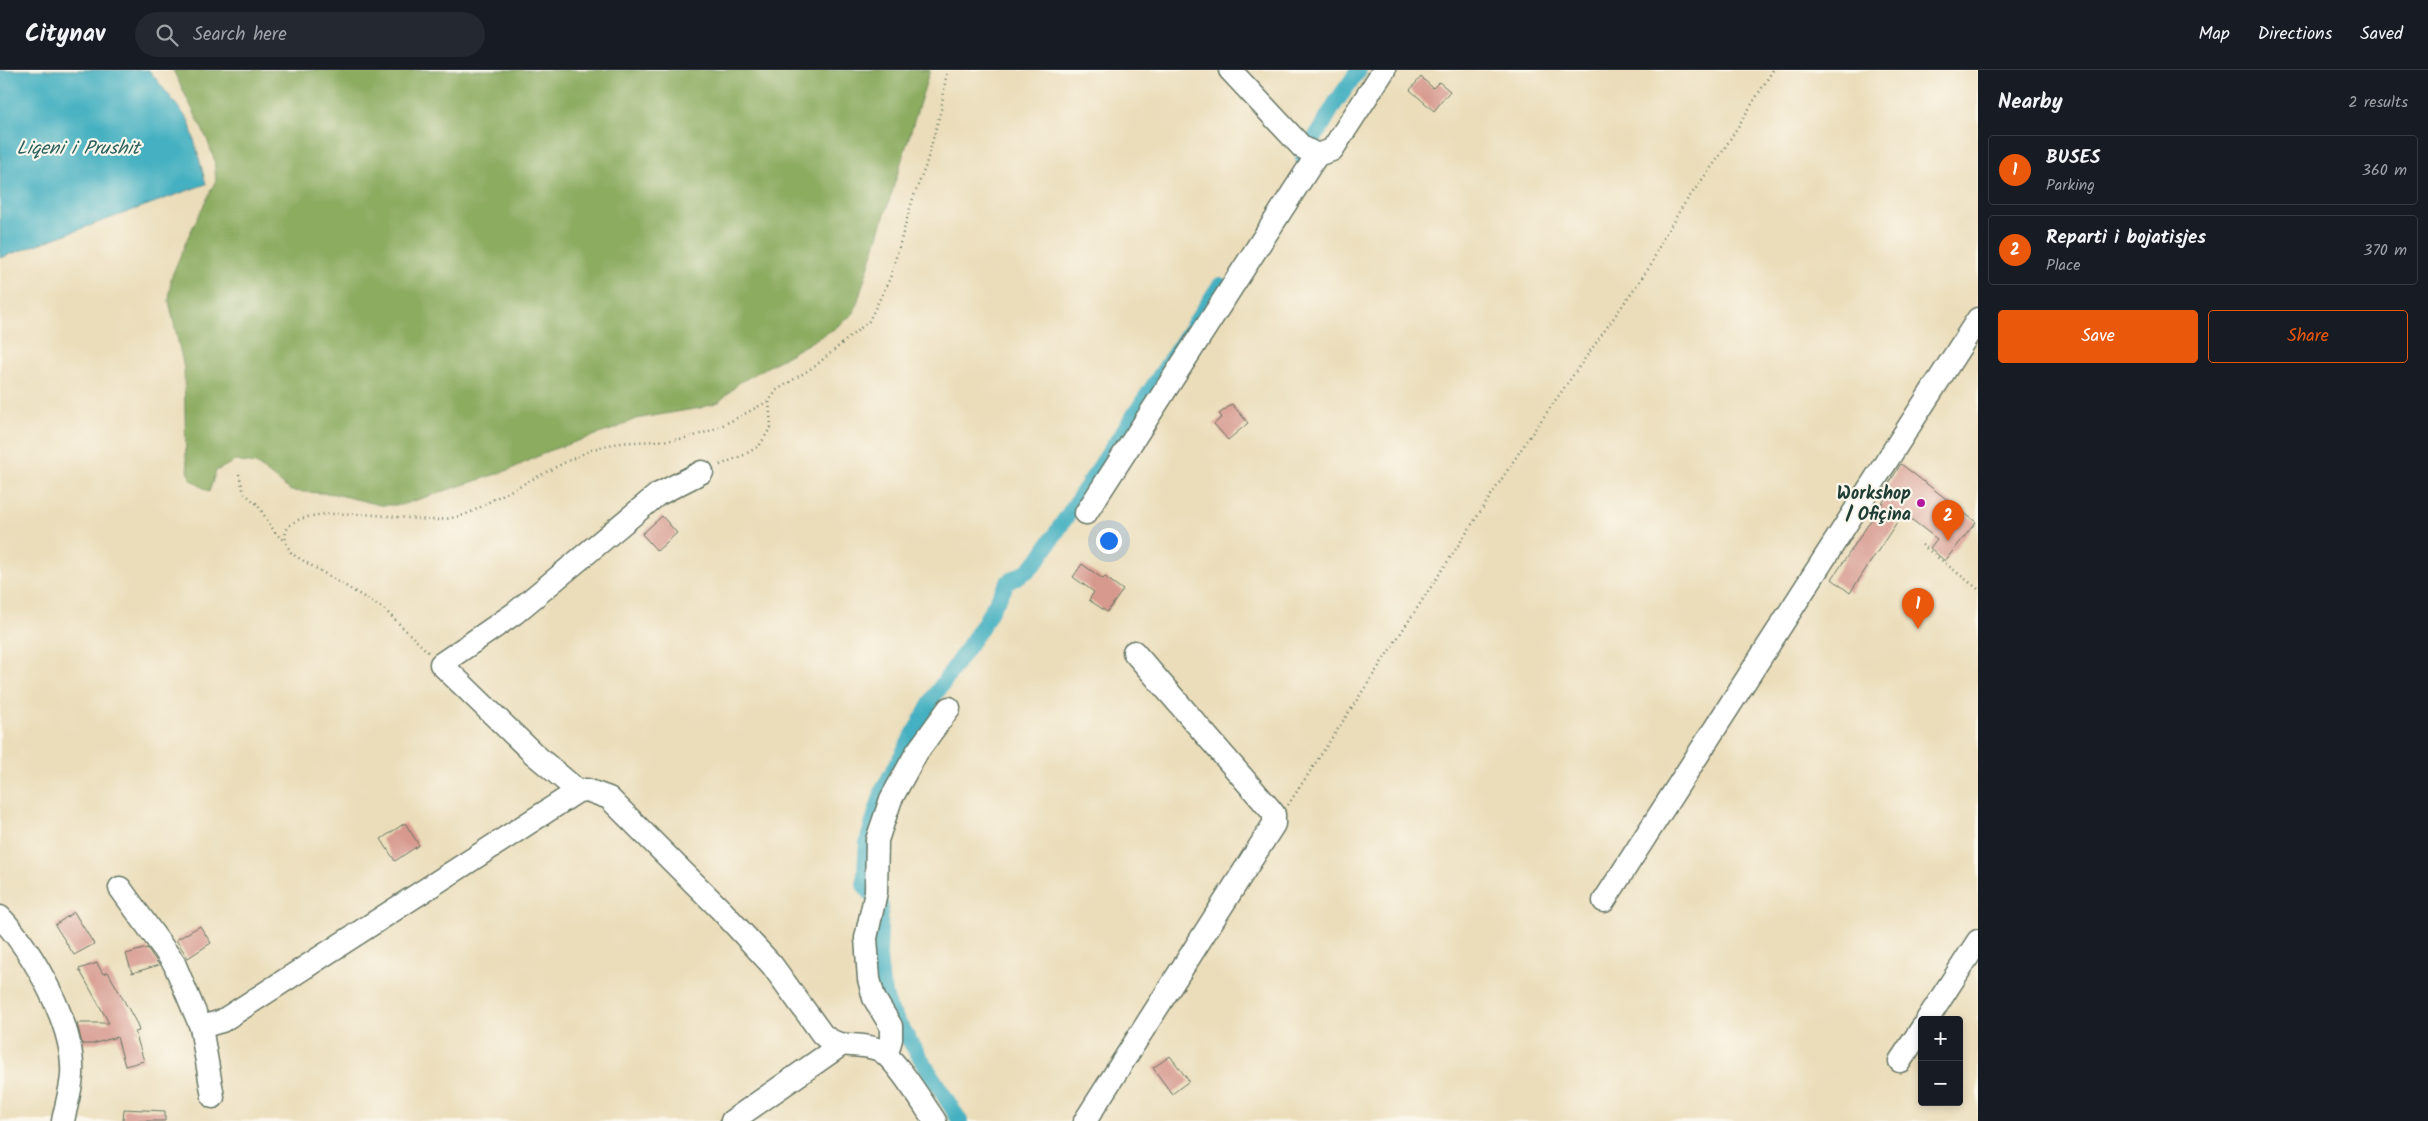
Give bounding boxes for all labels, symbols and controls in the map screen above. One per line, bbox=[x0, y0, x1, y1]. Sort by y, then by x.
search box bbox=[135, 12, 485, 57]
text: Citynav bbox=[25, 15, 105, 54]
text: Search here bbox=[193, 20, 287, 50]
text: Map bbox=[2198, 20, 2230, 49]
text: Directions bbox=[2258, 20, 2332, 49]
text: Saved bbox=[2360, 20, 2403, 49]
icon: search bbox=[153, 21, 181, 49]
text: Nearby bbox=[1998, 86, 2063, 119]
text: 2 results bbox=[2348, 90, 2408, 115]
water label: Liqeni i Prushit bbox=[17, 134, 142, 164]
text: BUSES bbox=[2046, 143, 2101, 173]
text: 1 bbox=[2013, 158, 2017, 183]
text: 360 m bbox=[2362, 158, 2407, 183]
text: Parking bbox=[2046, 173, 2095, 198]
text: Reparti i bojatisjes bbox=[2046, 223, 2206, 253]
text: 2 bbox=[2010, 238, 2020, 263]
text: 370 m bbox=[2363, 238, 2407, 263]
text: Place bbox=[2046, 253, 2080, 278]
button: Save bbox=[1998, 310, 2198, 363]
button: Share bbox=[2208, 310, 2408, 363]
place label: Workshop / Ofiçina bbox=[1837, 480, 1911, 530]
marker: Workshop / Ofiçina bbox=[1915, 497, 1927, 509]
pin: 2 bbox=[1932, 500, 1964, 541]
your location bbox=[1096, 528, 1122, 554]
pin: 1 bbox=[1902, 588, 1934, 629]
map controls bbox=[1918, 1016, 1963, 1106]
button: + bbox=[1918, 1016, 1963, 1061]
button: − bbox=[1918, 1061, 1963, 1106]

